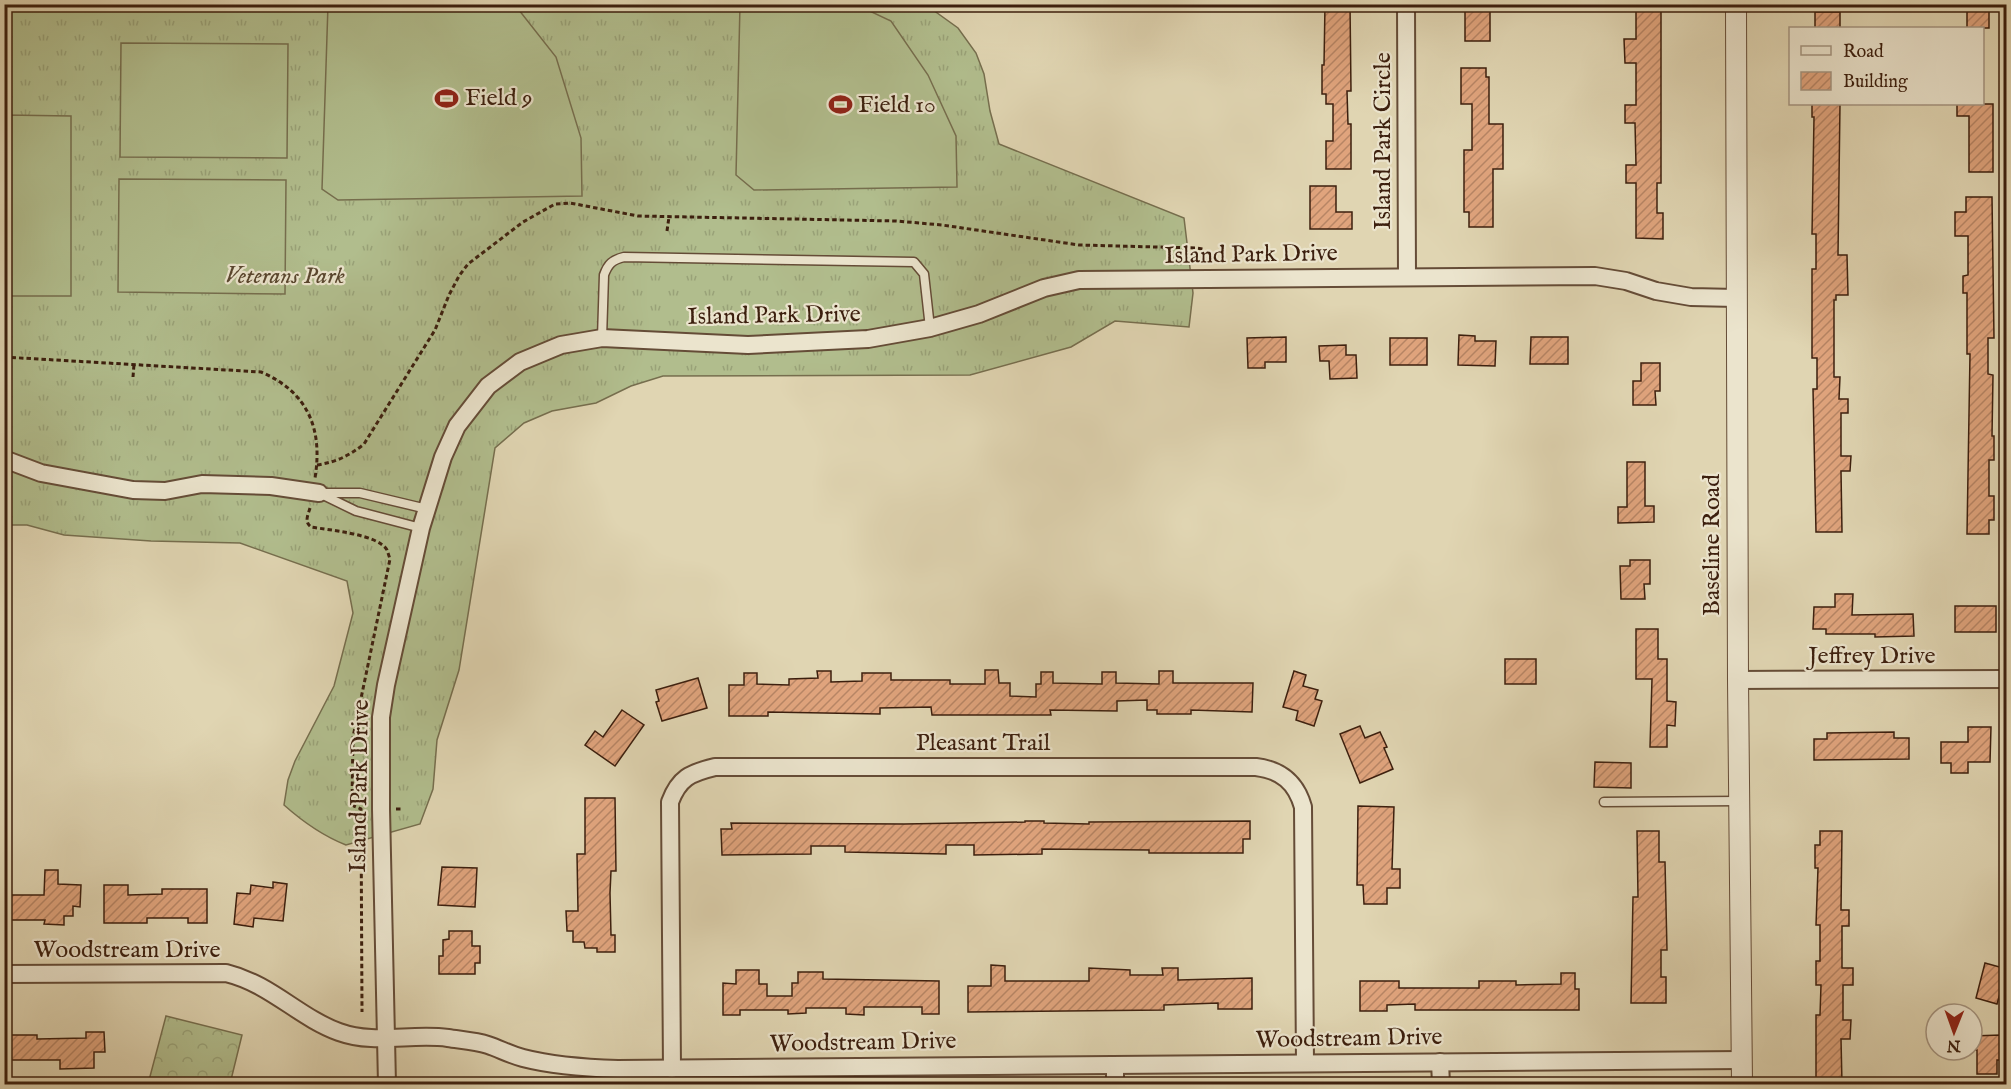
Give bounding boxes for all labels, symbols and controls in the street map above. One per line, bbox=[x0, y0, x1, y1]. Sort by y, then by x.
legend bbox=[1789, 27, 1984, 105]
text: Road bbox=[1843, 41, 1884, 64]
street label: Island Park Circle bbox=[1368, 52, 1399, 230]
text: Building bbox=[1843, 71, 1908, 94]
place label: Field 9 bbox=[465, 83, 533, 114]
sports icon: Field 9 bbox=[434, 85, 460, 111]
place label: Field 10 bbox=[858, 90, 936, 121]
sports icon: Field 10 bbox=[827, 92, 853, 118]
street label: Island Park Drive bbox=[1164, 238, 1338, 272]
park label: Veterans Park bbox=[225, 261, 345, 292]
street label: Island Park Drive bbox=[687, 299, 861, 333]
street label: Baseline Road bbox=[1697, 474, 1728, 616]
street label: Jeffrey Drive bbox=[1805, 641, 1936, 672]
street label: Island Park Drive bbox=[343, 699, 377, 873]
street label: Pleasant Trail bbox=[916, 728, 1051, 759]
street label: Woodstream Drive bbox=[34, 935, 220, 966]
north arrow bbox=[1924, 1002, 1984, 1062]
street label: Woodstream Drive bbox=[1255, 1022, 1443, 1056]
street label: Woodstream Drive bbox=[769, 1026, 957, 1060]
text: N bbox=[1947, 1035, 1962, 1055]

